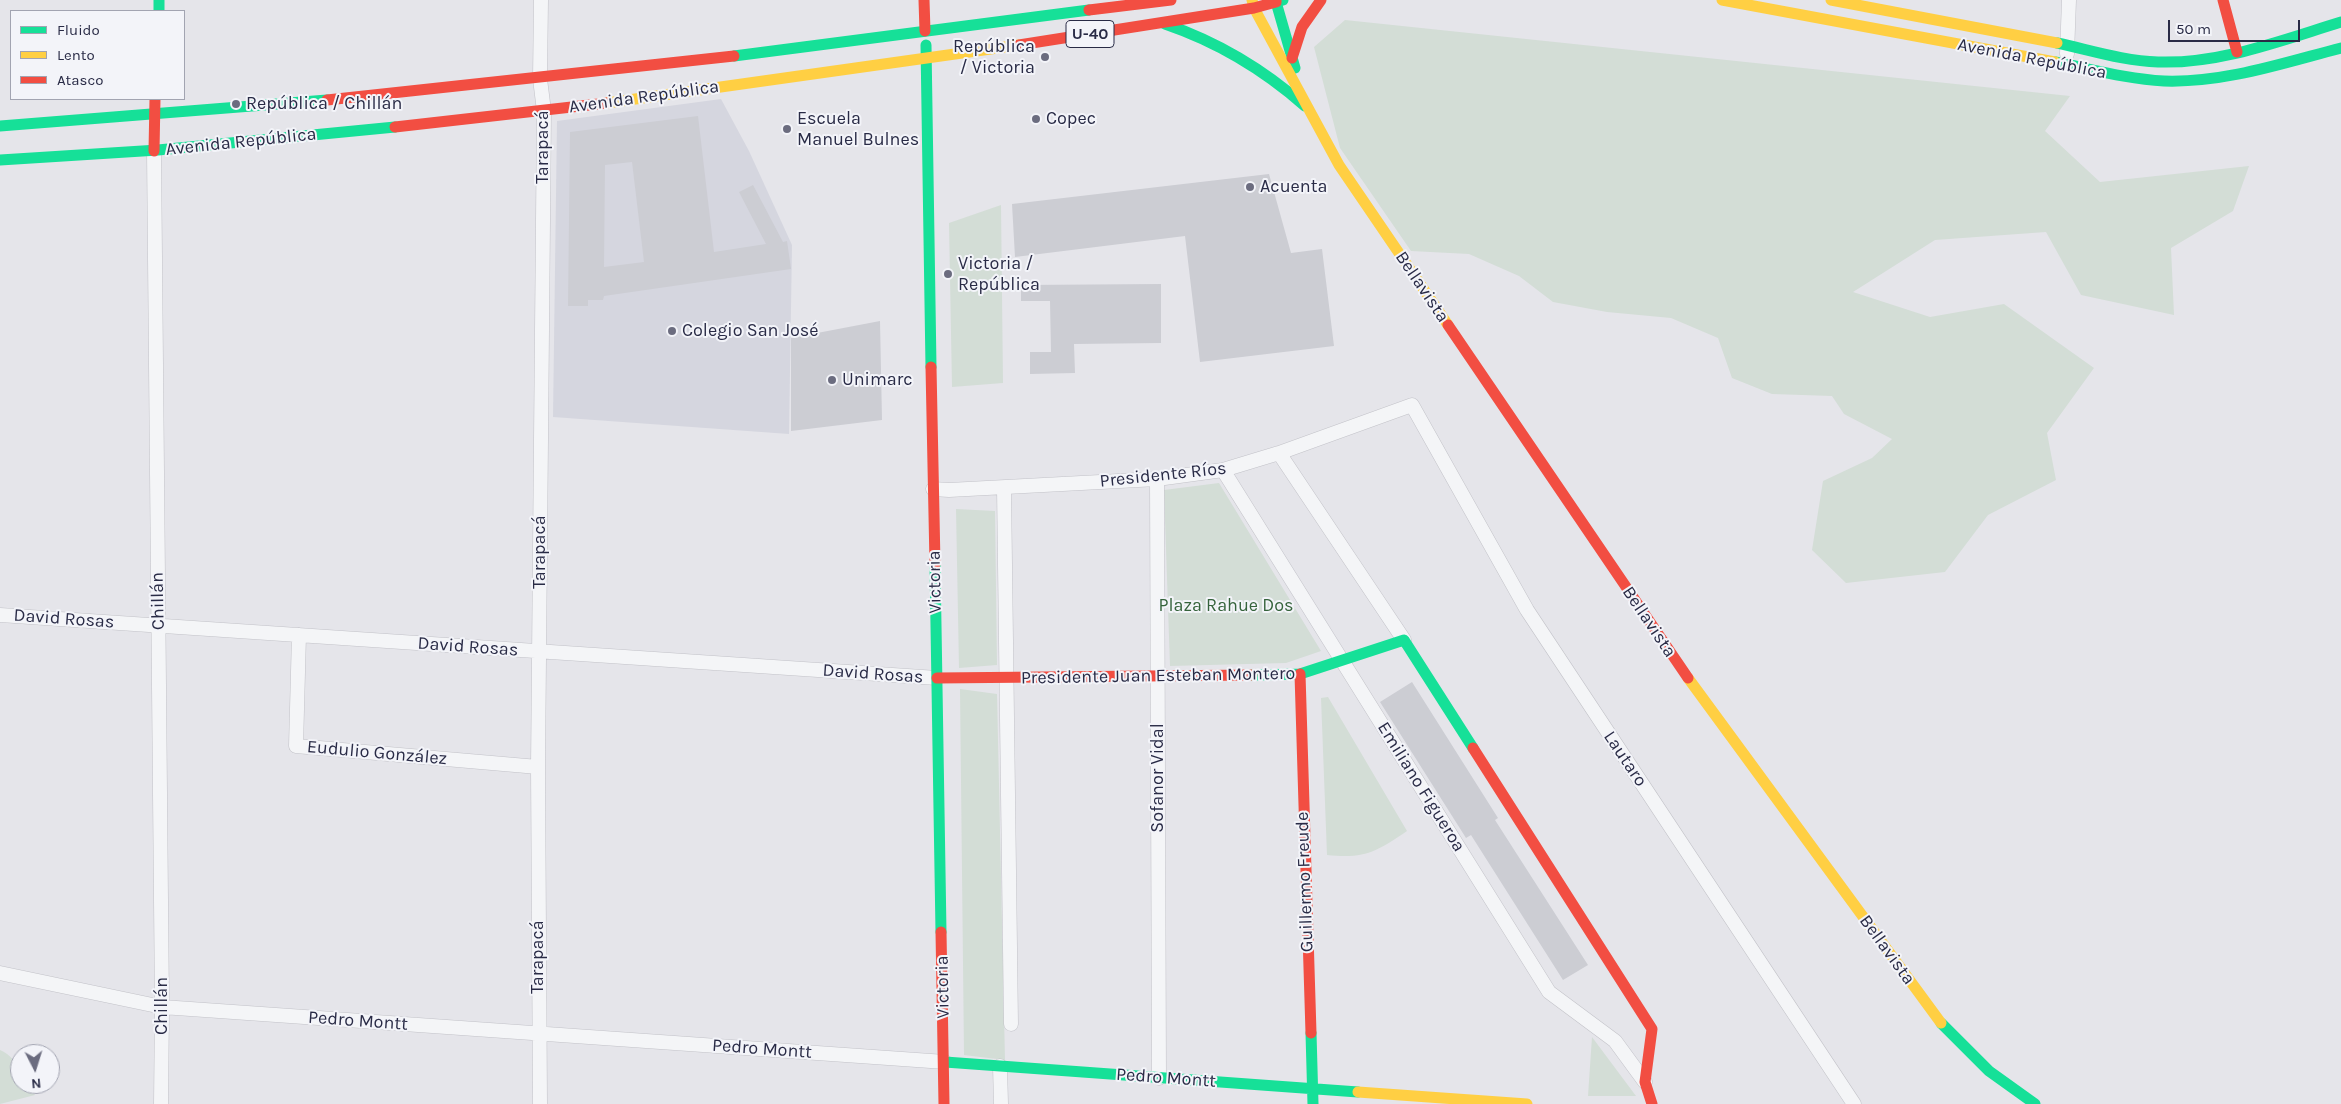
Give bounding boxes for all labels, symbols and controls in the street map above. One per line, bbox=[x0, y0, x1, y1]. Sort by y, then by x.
legend bbox=[10, 10, 185, 100]
scale bar bbox=[2171, 10, 2304, 42]
road number: U-40 bbox=[1066, 20, 1114, 48]
text: 50 m bbox=[2176, 20, 2211, 38]
text: Fluido bbox=[57, 21, 100, 39]
street label: Avenida República bbox=[1956, 34, 2108, 84]
place label: República / Victoria bbox=[953, 36, 1035, 78]
text: Lento bbox=[57, 46, 95, 64]
marker: República / Victoria bbox=[1039, 51, 1051, 63]
text: Atasco bbox=[57, 71, 103, 89]
street label: Avenida República bbox=[568, 76, 720, 118]
place label: República / Chillán bbox=[246, 93, 402, 115]
marker: República / Chillán bbox=[230, 98, 242, 110]
place label: Escuela Manuel Bulnes bbox=[797, 108, 919, 150]
place label: Copec bbox=[1046, 108, 1096, 130]
street label: Tarapacá bbox=[532, 110, 554, 184]
marker: Copec bbox=[1030, 113, 1042, 125]
street label: Avenida República bbox=[165, 123, 317, 161]
marker: Escuela Manuel Bulnes bbox=[781, 123, 793, 135]
place label: Acuenta bbox=[1260, 176, 1327, 198]
marker: Acuenta bbox=[1244, 181, 1256, 193]
street label: Bellavista bbox=[1390, 247, 1454, 327]
place label: Victoria / República bbox=[958, 253, 1040, 296]
marker: Victoria / República bbox=[942, 268, 954, 280]
place label: Colegio San José bbox=[682, 320, 819, 342]
marker: Colegio San José bbox=[666, 325, 678, 337]
place label: Unimarc bbox=[842, 369, 913, 391]
marker: Unimarc bbox=[826, 374, 838, 386]
street label: Presidente Ríos bbox=[1099, 458, 1227, 492]
street label: Tarapacá bbox=[529, 515, 551, 589]
street label: Victoria bbox=[924, 550, 946, 614]
street label: Chillán bbox=[147, 572, 169, 630]
street label: Bellavista bbox=[1617, 582, 1681, 662]
park label: Plaza Rahue Dos bbox=[1158, 595, 1294, 617]
street label: David Rosas bbox=[13, 605, 115, 633]
street label: David Rosas bbox=[417, 633, 519, 661]
street label: David Rosas bbox=[822, 660, 924, 688]
street label: Presidente Juan Esteban Montero bbox=[1021, 663, 1295, 689]
street label: Emiliano Figueroa bbox=[1372, 718, 1470, 856]
street label: Sofanor Vidal bbox=[1147, 723, 1169, 833]
street label: Lautaro bbox=[1599, 727, 1651, 791]
street label: Eudulio González bbox=[306, 736, 448, 770]
street label: Guillermo Freude bbox=[1292, 811, 1318, 953]
street label: Bellavista bbox=[1854, 911, 1920, 989]
street label: Tarapacá bbox=[527, 920, 549, 994]
street label: Victoria bbox=[932, 955, 954, 1019]
street label: Chillán bbox=[151, 977, 173, 1035]
street label: Pedro Montt bbox=[307, 1007, 409, 1035]
street label: Pedro Montt bbox=[711, 1035, 813, 1063]
north arrow bbox=[10, 1044, 60, 1094]
street label: Pedro Montt bbox=[1115, 1064, 1217, 1092]
text: N bbox=[31, 1075, 42, 1092]

